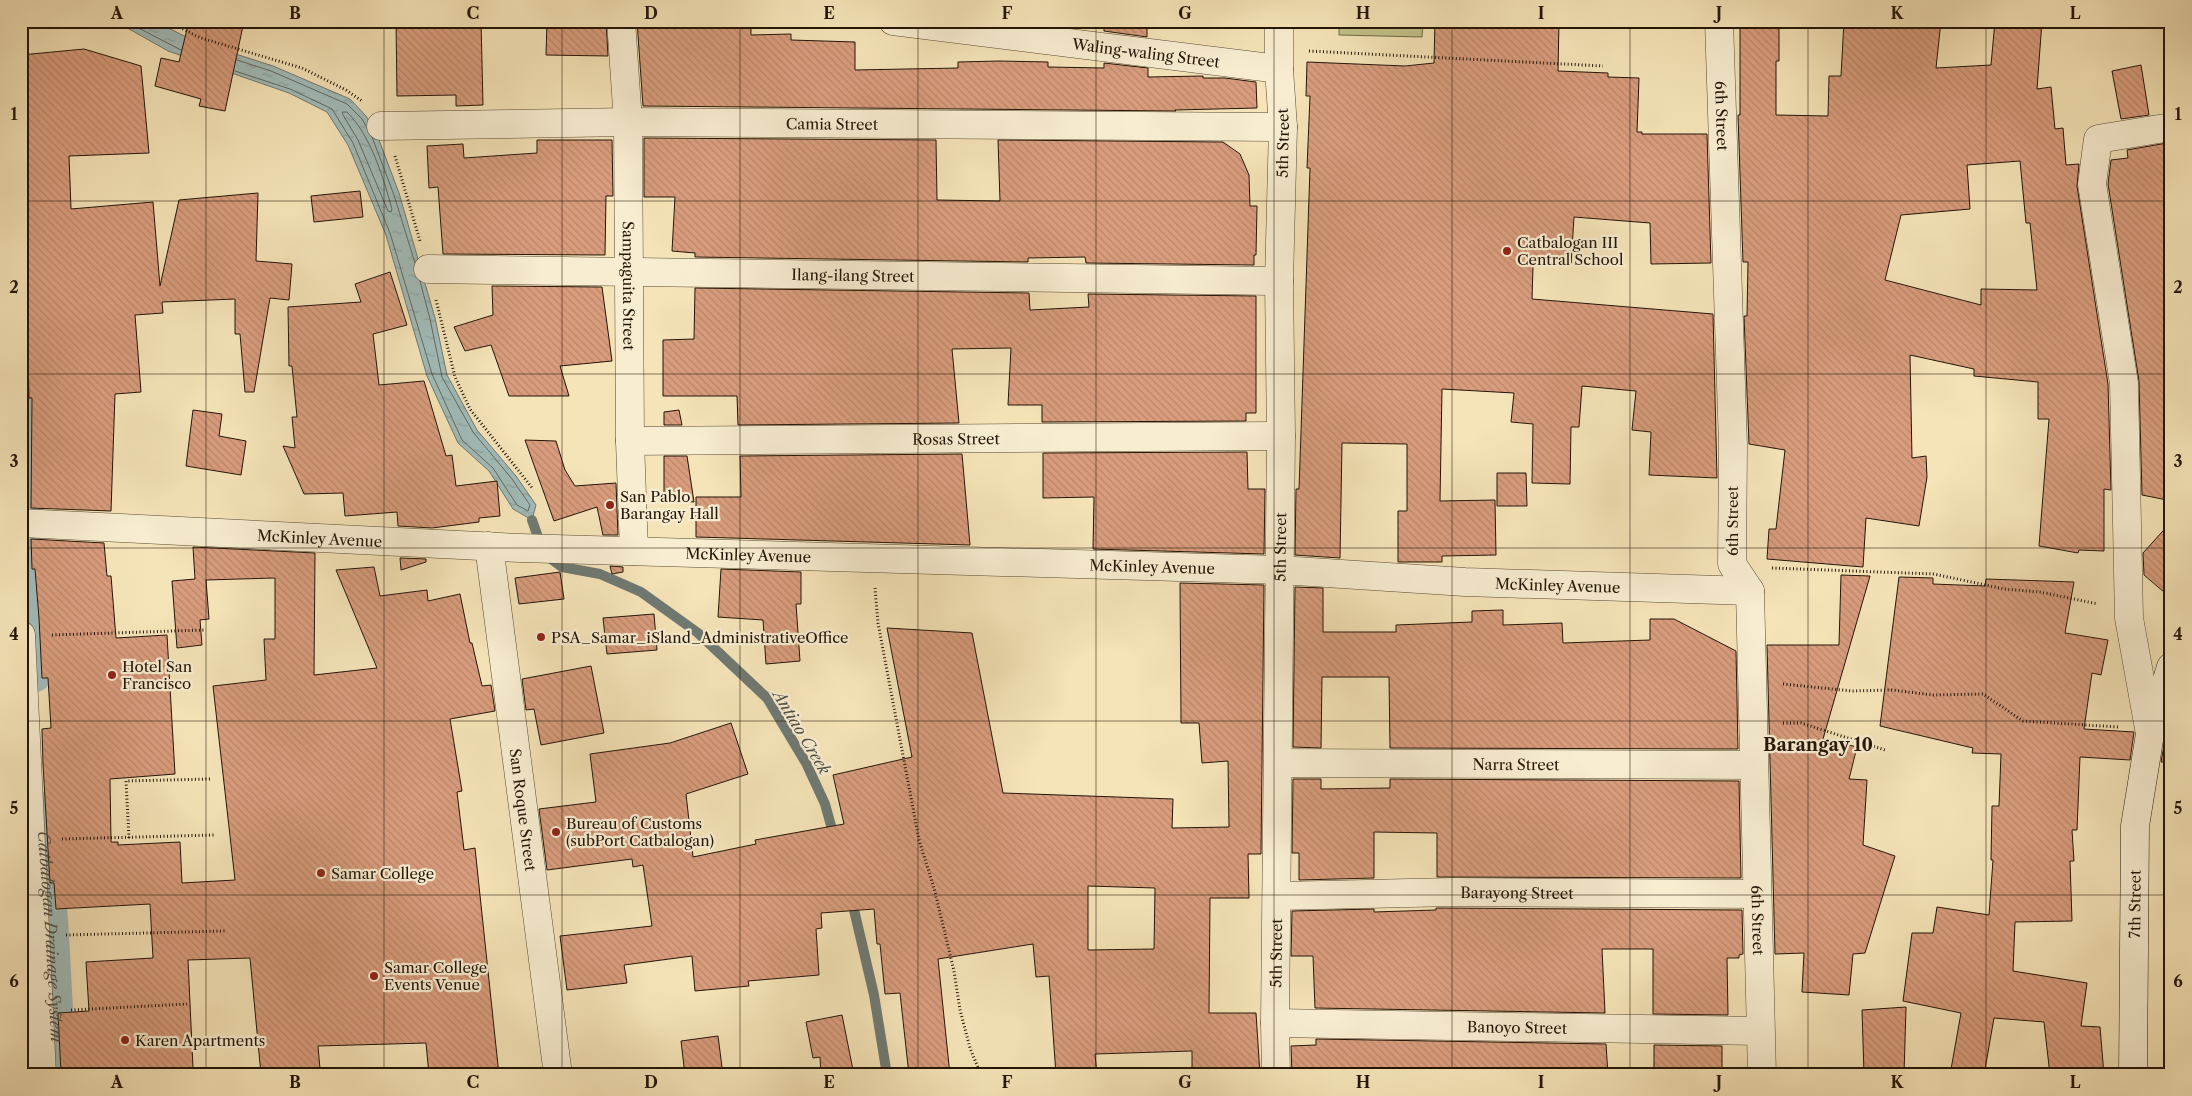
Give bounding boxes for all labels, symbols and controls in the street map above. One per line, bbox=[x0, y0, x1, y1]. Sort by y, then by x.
text: A bbox=[110, 3, 124, 23]
text: B bbox=[289, 3, 301, 23]
text: C bbox=[467, 3, 479, 23]
text: D bbox=[644, 3, 658, 23]
text: E bbox=[823, 3, 835, 23]
text: F bbox=[1002, 3, 1013, 23]
text: G bbox=[1178, 3, 1192, 23]
text: H bbox=[1356, 3, 1370, 23]
text: I bbox=[1538, 3, 1545, 23]
text: J bbox=[1713, 3, 1722, 23]
text: K bbox=[1891, 3, 1905, 23]
text: L bbox=[2069, 3, 2081, 23]
street label: Waling-waling Street bbox=[1070, 34, 1222, 71]
street label: 6th Street bbox=[1711, 81, 1733, 152]
text: 1 bbox=[10, 104, 18, 124]
text: 1 bbox=[2174, 104, 2182, 124]
street label: 5th Street bbox=[1272, 107, 1293, 178]
street label: Camia Street bbox=[786, 114, 879, 133]
street label: Sampaguita Street bbox=[619, 221, 639, 351]
place label: Catbalogan III Central School bbox=[1517, 233, 1624, 269]
marker: Catbalogan III Central School bbox=[1501, 245, 1513, 257]
street label: Ilang-ilang Street bbox=[791, 265, 915, 285]
text: 2 bbox=[9, 277, 19, 297]
text: 2 bbox=[2173, 277, 2183, 297]
street label: Rosas Street bbox=[912, 429, 1001, 448]
text: 3 bbox=[9, 451, 19, 471]
text: 3 bbox=[2173, 451, 2183, 471]
street label: 6th Street bbox=[1723, 485, 1742, 556]
place label: San Pablo Barangay Hall bbox=[620, 487, 719, 523]
marker: San Pablo Barangay Hall bbox=[604, 499, 616, 511]
street label: 5th Street bbox=[1270, 512, 1290, 582]
street label: McKinley Avenue bbox=[256, 525, 383, 551]
street label: McKinley Avenue bbox=[685, 543, 811, 566]
street label: McKinley Avenue bbox=[1089, 555, 1215, 578]
street label: McKinley Avenue bbox=[1495, 573, 1621, 596]
text: 4 bbox=[9, 624, 19, 644]
text: 4 bbox=[2173, 624, 2183, 644]
place label: PSA_Samar_iSland_AdministrativeOffice bbox=[551, 628, 849, 647]
marker: PSA_Samar_iSland_AdministrativeOffice bbox=[535, 631, 547, 643]
place label: Hotel San Francisco bbox=[122, 657, 193, 693]
marker: Hotel San Francisco bbox=[106, 669, 118, 681]
water label: Antiao Creek bbox=[767, 683, 835, 779]
district label: Barangay 10 bbox=[1763, 734, 1873, 756]
street label: San Roque Street bbox=[506, 747, 541, 873]
street label: Narra Street bbox=[1473, 754, 1560, 774]
text: 5 bbox=[10, 798, 19, 818]
text: 5 bbox=[2174, 798, 2183, 818]
place label: Bureau of Customs (subPort Catbalogan) bbox=[566, 814, 714, 850]
marker: Bureau of Customs (subPort Catbalogan) bbox=[550, 826, 562, 838]
water label: Catbalogan Drainage System bbox=[34, 830, 67, 1043]
place label: Samar College bbox=[331, 864, 434, 883]
marker: Samar College bbox=[315, 867, 327, 879]
street label: 7th Street bbox=[2125, 869, 2144, 938]
street label: Barayong Street bbox=[1460, 883, 1574, 902]
street label: 6th Street bbox=[1748, 885, 1769, 956]
street label: 5th Street bbox=[1266, 918, 1286, 988]
place label: Samar College Events Venue bbox=[384, 958, 487, 994]
marker: Samar College Events Venue bbox=[368, 970, 380, 982]
text: 6 bbox=[9, 971, 19, 991]
text: 6 bbox=[2173, 971, 2183, 991]
street label: Banoyo Street bbox=[1467, 1017, 1568, 1037]
place label: Karen Apartments bbox=[135, 1031, 265, 1050]
marker: Karen Apartments bbox=[119, 1034, 131, 1046]
text: A bbox=[110, 1072, 124, 1092]
text: B bbox=[289, 1072, 301, 1092]
text: C bbox=[467, 1072, 479, 1092]
text: D bbox=[644, 1072, 658, 1092]
text: E bbox=[823, 1072, 835, 1092]
text: F bbox=[1002, 1072, 1013, 1092]
text: G bbox=[1178, 1072, 1192, 1092]
text: H bbox=[1356, 1072, 1370, 1092]
text: I bbox=[1538, 1072, 1545, 1092]
text: J bbox=[1713, 1072, 1722, 1092]
text: K bbox=[1891, 1072, 1905, 1092]
text: L bbox=[2069, 1072, 2081, 1092]

